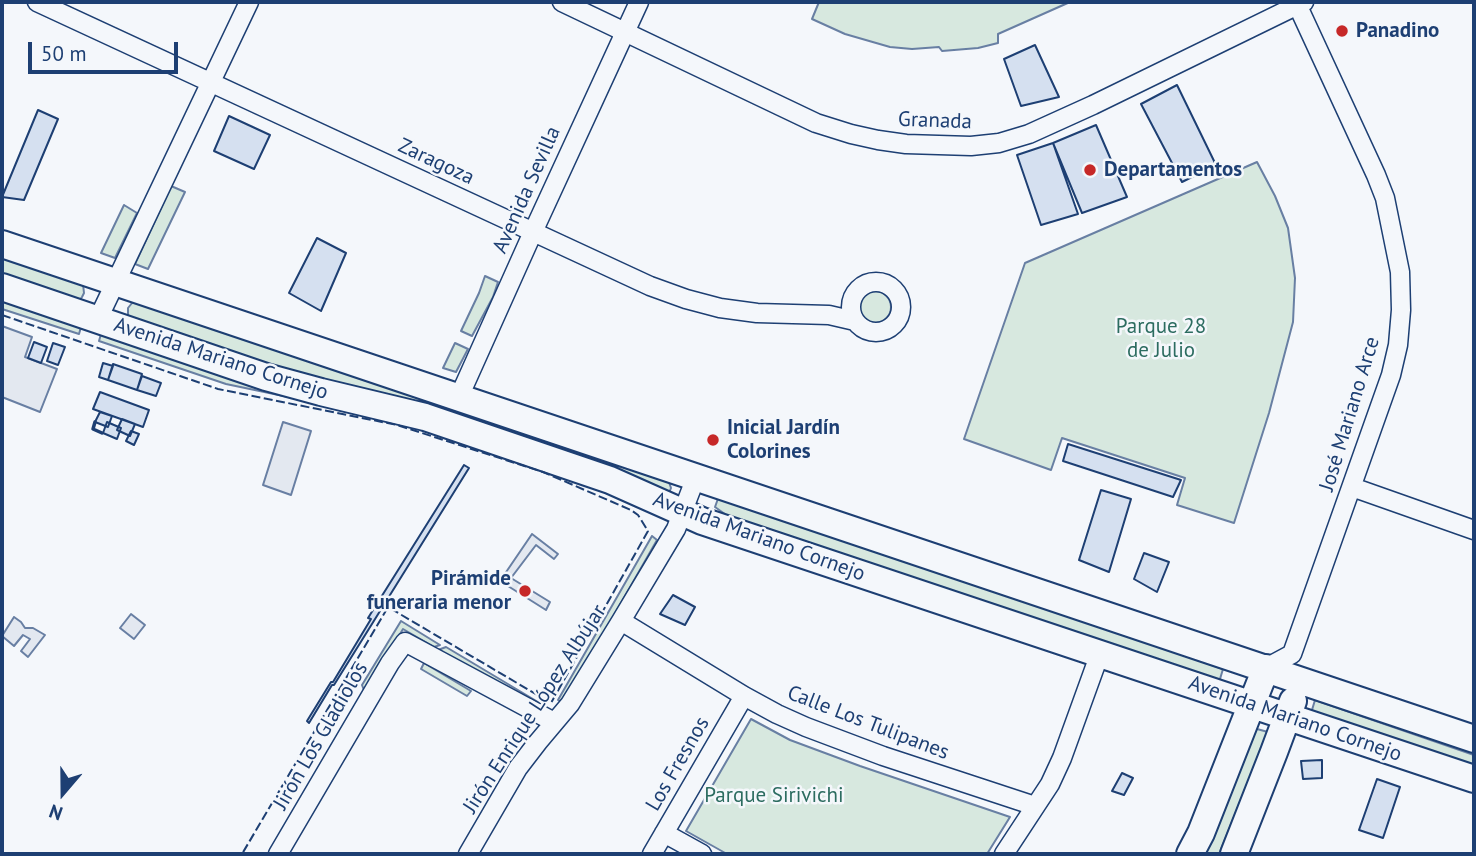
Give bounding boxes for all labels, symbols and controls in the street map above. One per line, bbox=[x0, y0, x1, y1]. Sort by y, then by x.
place label: Panadino bbox=[1356, 18, 1439, 44]
marker: Panadino bbox=[1334, 23, 1350, 39]
scale bar bbox=[32, 28, 182, 72]
text: 50 m bbox=[41, 40, 87, 67]
street label: Granada bbox=[898, 107, 972, 135]
street label: Avenida Sevilla bbox=[488, 123, 566, 257]
street label: Zaragoza bbox=[394, 133, 478, 191]
place label: Departamentos bbox=[1104, 157, 1242, 183]
marker: Departamentos bbox=[1082, 162, 1098, 178]
street label: Avenida Mariano Cornejo bbox=[111, 312, 331, 406]
park label: Parque 28 de Julio bbox=[1116, 314, 1206, 364]
street label: José Mariano Arce bbox=[1315, 334, 1385, 494]
place label: Inicial Jardín Colorines bbox=[727, 415, 840, 465]
marker: Inicial Jardín Colorines bbox=[705, 432, 721, 448]
street label: Avenida Mariano Cornejo bbox=[650, 487, 868, 587]
place label: Pirámide funeraria menor bbox=[367, 566, 511, 616]
marker: Pirámide funeraria menor bbox=[517, 583, 533, 599]
street label: Jirón Enrique López Albújar bbox=[458, 600, 612, 818]
street label: Jirón Los Gladiolos bbox=[268, 658, 374, 814]
street label: Avenida Mariano Cornejo bbox=[1185, 671, 1405, 767]
street label: Calle Los Tulipanes bbox=[784, 681, 952, 765]
street label: Los Fresnos bbox=[641, 712, 715, 816]
north arrow bbox=[28, 758, 98, 828]
park label: Parque Sirivichi bbox=[704, 783, 844, 809]
text: N bbox=[46, 799, 66, 826]

